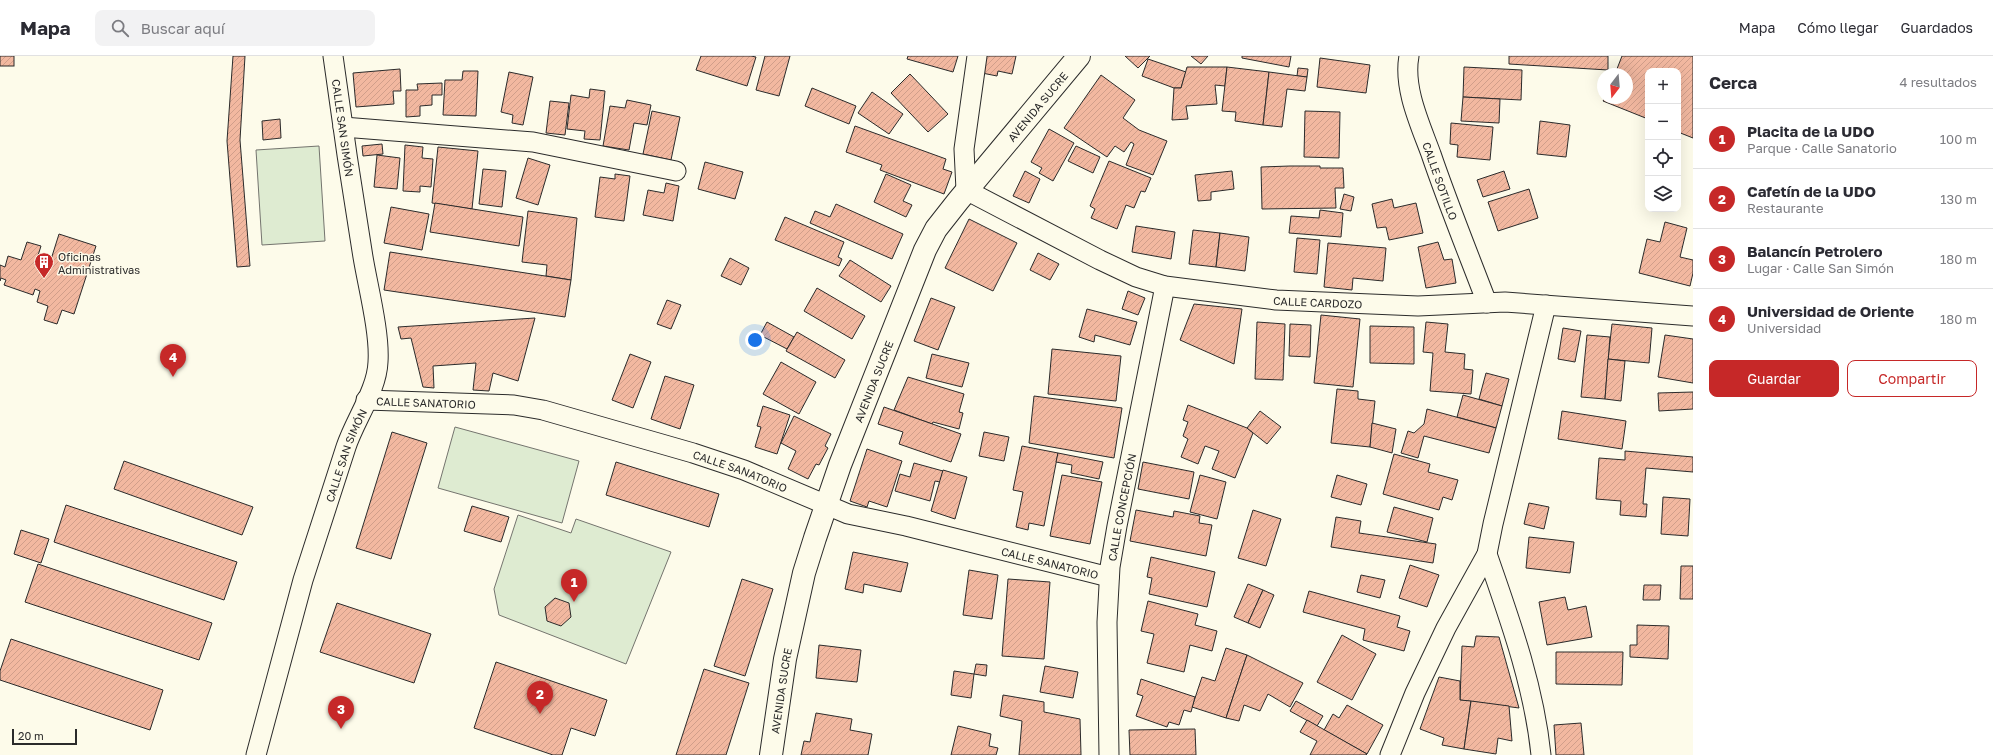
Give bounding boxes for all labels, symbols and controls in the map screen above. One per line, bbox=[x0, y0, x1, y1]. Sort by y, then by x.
search box bbox=[95, 10, 375, 46]
text: Mapa bbox=[20, 16, 71, 39]
icon: search bbox=[109, 17, 131, 39]
text: Buscar aquí bbox=[141, 19, 225, 37]
text: Mapa bbox=[1739, 19, 1775, 36]
text: Cómo llegar bbox=[1797, 19, 1878, 36]
text: Guardados bbox=[1900, 19, 1973, 36]
street label: AVENIDA SUCRE bbox=[1004, 68, 1070, 144]
north arrow bbox=[1597, 68, 1633, 104]
map controls bbox=[1645, 68, 1681, 212]
button: + bbox=[1645, 68, 1681, 104]
text: Cerca bbox=[1709, 72, 1757, 93]
text: 4 resultados bbox=[1899, 74, 1977, 90]
street label: CALLE SAN SIMÓN bbox=[330, 78, 356, 178]
button: − bbox=[1645, 104, 1681, 140]
text: Placita de la UDO bbox=[1747, 122, 1875, 140]
text: 1 bbox=[1719, 131, 1725, 147]
text: 100 m bbox=[1940, 131, 1977, 147]
street label: CALLE SOTILLO bbox=[1420, 140, 1461, 222]
button: locate bbox=[1645, 140, 1681, 176]
text: Parque · Calle Sanatorio bbox=[1747, 140, 1897, 156]
button: layers bbox=[1645, 176, 1681, 212]
text: Cafetín de la UDO bbox=[1747, 182, 1876, 200]
text: 2 bbox=[1718, 191, 1726, 207]
text: 130 m bbox=[1940, 191, 1977, 207]
text: Restaurante bbox=[1747, 200, 1823, 216]
text: Balancín Petrolero bbox=[1747, 242, 1882, 260]
place label: Oficinas Administrativas bbox=[58, 250, 140, 276]
building icon: Oficinas Administrativas bbox=[33, 251, 55, 279]
text: 3 bbox=[1718, 251, 1726, 267]
text: 180 m bbox=[1940, 251, 1977, 267]
text: Lugar · Calle San Simón bbox=[1747, 260, 1894, 276]
street label: CALLE CARDOZO bbox=[1273, 293, 1363, 310]
text: Universidad de Oriente bbox=[1747, 302, 1914, 320]
text: 4 bbox=[1718, 311, 1726, 327]
text: 180 m bbox=[1940, 311, 1977, 327]
text: Universidad bbox=[1747, 320, 1821, 336]
your location bbox=[745, 330, 765, 350]
street label: AVENIDA SUCRE bbox=[851, 338, 895, 424]
pin: 4 bbox=[160, 344, 186, 377]
button: Guardar bbox=[1709, 360, 1839, 397]
button: Compartir bbox=[1847, 360, 1977, 397]
street label: CALLE SANATORIO bbox=[376, 394, 476, 410]
street label: CALLE SAN SIMÓN bbox=[322, 407, 369, 504]
street label: CALLE SANATORIO bbox=[692, 447, 789, 494]
street label: CALLE CONCEPCIÓN bbox=[1105, 452, 1138, 562]
street label: CALLE SANATORIO bbox=[1000, 544, 1100, 581]
pin: 1 bbox=[561, 569, 587, 602]
street label: AVENIDA SUCRE bbox=[768, 646, 794, 735]
pin: 2 bbox=[527, 681, 553, 714]
pin: 3 bbox=[328, 696, 354, 729]
scale bar bbox=[12, 727, 77, 746]
text: 20 m bbox=[18, 729, 44, 742]

